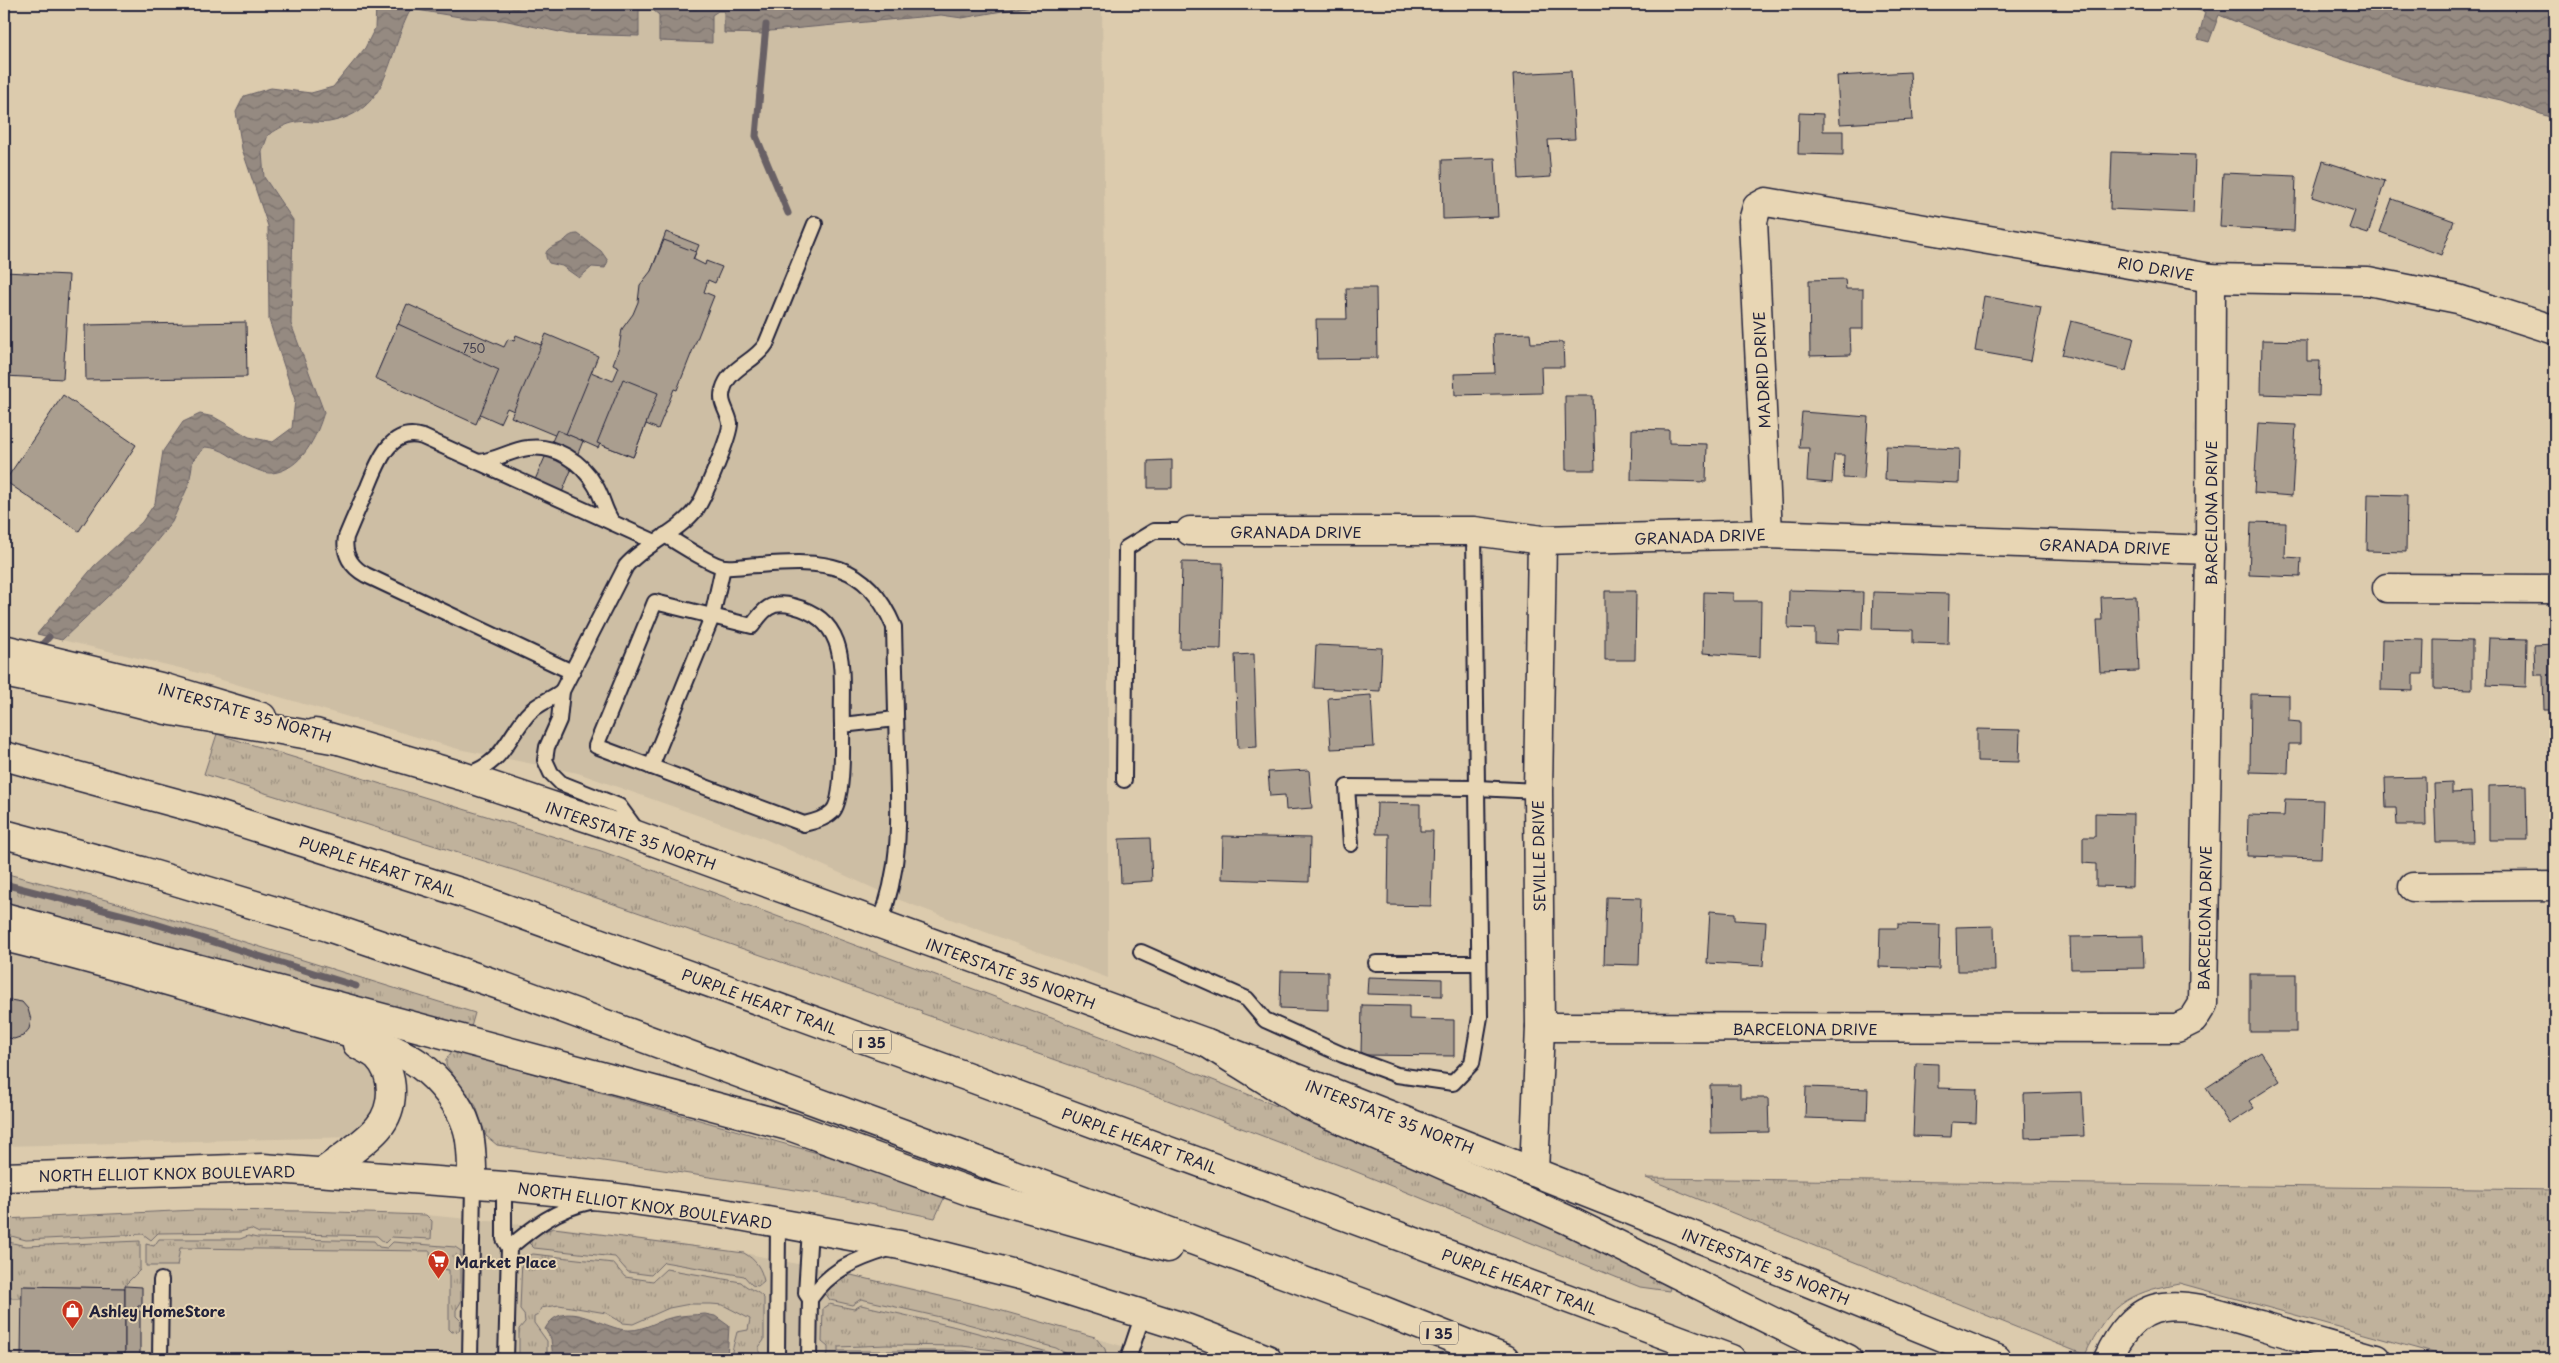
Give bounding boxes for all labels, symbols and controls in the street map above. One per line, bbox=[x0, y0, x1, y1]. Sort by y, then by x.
street label: RIO DRIVE bbox=[2116, 250, 2196, 286]
street label: MADRID DRIVE bbox=[1746, 311, 1776, 429]
house number: 750 bbox=[463, 339, 486, 357]
street label: BARCELONA DRIVE bbox=[2199, 440, 2222, 586]
street label: GRANADA DRIVE bbox=[1230, 520, 1362, 543]
street label: GRANADA DRIVE bbox=[1634, 522, 1766, 550]
street label: GRANADA DRIVE bbox=[2039, 532, 2171, 560]
street label: INTERSTATE 35 NORTH bbox=[156, 676, 334, 748]
street label: INTERSTATE 35 NORTH bbox=[543, 795, 719, 875]
street label: SEVILLE DRIVE bbox=[1526, 800, 1550, 912]
street label: PURPLE HEART TRAIL bbox=[296, 830, 460, 902]
street label: BARCELONA DRIVE bbox=[2191, 845, 2217, 991]
street label: INTERSTATE 35 NORTH bbox=[923, 932, 1099, 1014]
street label: PURPLE HEART TRAIL bbox=[679, 962, 841, 1040]
street label: BARCELONA DRIVE bbox=[1732, 1017, 1878, 1040]
road number: I 35 bbox=[853, 1030, 891, 1054]
street label: INTERSTATE 35 NORTH bbox=[1302, 1073, 1478, 1159]
street label: PURPLE HEART TRAIL bbox=[1059, 1101, 1221, 1179]
street label: NORTH ELLIOT KNOX BOULEVARD bbox=[38, 1159, 296, 1187]
street label: NORTH ELLIOT KNOX BOULEVARD bbox=[516, 1176, 774, 1234]
street label: INTERSTATE 35 NORTH bbox=[1679, 1222, 1853, 1310]
street label: PURPLE HEART TRAIL bbox=[1439, 1242, 1601, 1320]
supermarket icon: Market Place bbox=[427, 1249, 451, 1280]
place label: Market Place bbox=[455, 1250, 556, 1273]
shop icon: Ashley HomeStore bbox=[61, 1298, 85, 1329]
place label: Ashley HomeStore bbox=[88, 1299, 225, 1322]
road number: I 35 bbox=[1420, 1322, 1458, 1345]

